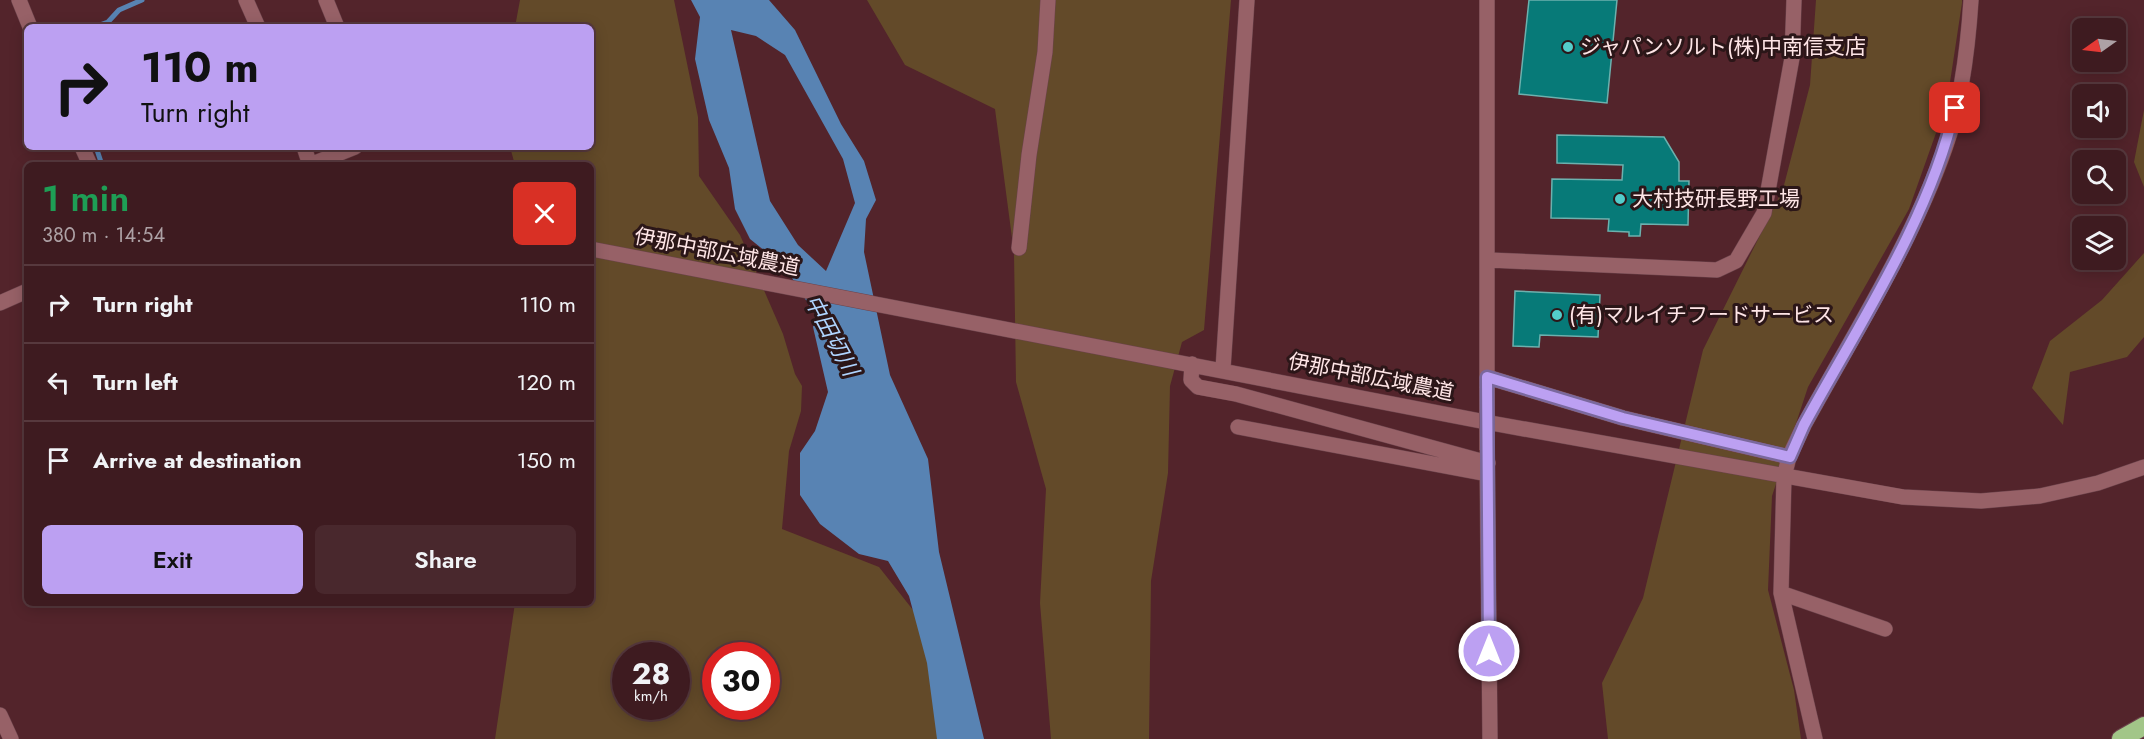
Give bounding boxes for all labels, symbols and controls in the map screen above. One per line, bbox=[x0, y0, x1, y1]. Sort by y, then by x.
north arrow bbox=[2072, 18, 2126, 72]
map controls bbox=[2072, 18, 2126, 270]
place label: ジャパンソルト(株)中南信支店 bbox=[1580, 32, 1866, 62]
text: 110 m bbox=[141, 37, 259, 98]
marker: ジャパンソルト(株)中南信支店 bbox=[1561, 40, 1575, 54]
icon: right bbox=[42, 48, 120, 126]
pin bbox=[1929, 82, 1980, 133]
button: sound bbox=[2072, 84, 2126, 138]
icon: arrive bbox=[1938, 91, 1971, 124]
text: Turn right bbox=[141, 93, 249, 132]
button: search bbox=[2072, 150, 2126, 204]
text: 1 min bbox=[42, 172, 129, 224]
button: close bbox=[513, 182, 576, 245]
place label: 大村技研長野工場 bbox=[1632, 184, 1800, 214]
marker: 大村技研長野工場 bbox=[1613, 192, 1627, 206]
button: layers bbox=[2072, 216, 2126, 270]
text: 380 m · 14:54 bbox=[42, 221, 165, 250]
street label: 伊那中部広域農道 bbox=[632, 221, 802, 283]
icon: right bbox=[42, 288, 75, 321]
text: Turn right bbox=[93, 288, 193, 320]
text: 110 m bbox=[519, 288, 576, 320]
water label: 中田切川 bbox=[797, 289, 868, 383]
place label: (有)マルイチフードサービス bbox=[1569, 300, 1834, 330]
marker: (有)マルイチフードサービス bbox=[1550, 308, 1564, 322]
street label: 伊那中部広域農道 bbox=[1286, 346, 1456, 408]
icon: left bbox=[42, 366, 75, 399]
text: Turn left bbox=[93, 366, 178, 398]
text: 120 m bbox=[517, 366, 576, 398]
icon: arrive bbox=[42, 444, 75, 477]
text: Arrive at destination bbox=[93, 444, 302, 476]
text: 150 m bbox=[517, 444, 576, 476]
button: Exit bbox=[42, 525, 303, 594]
button: Share bbox=[315, 525, 576, 594]
position arrow bbox=[1457, 619, 1521, 683]
speed limit sign: 30 bbox=[702, 642, 780, 720]
text: 28 bbox=[632, 652, 670, 695]
text: km/h bbox=[634, 685, 668, 707]

